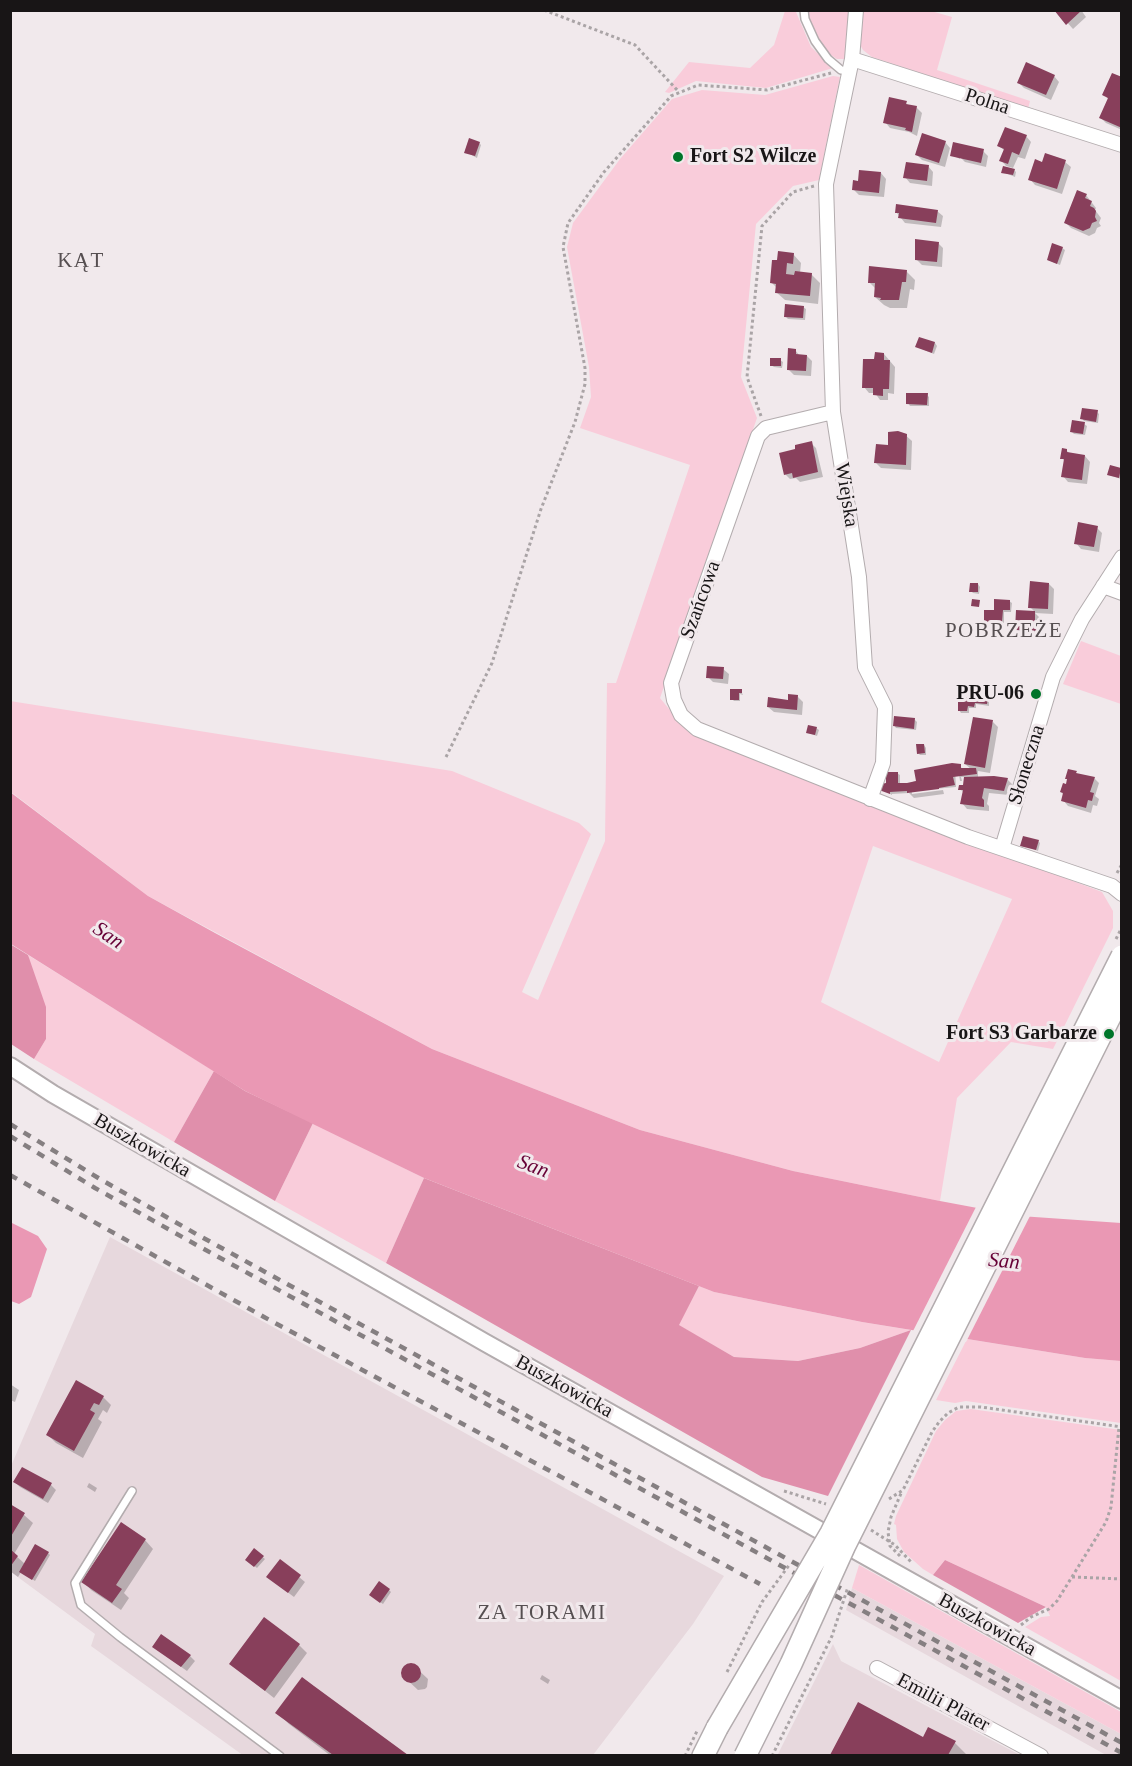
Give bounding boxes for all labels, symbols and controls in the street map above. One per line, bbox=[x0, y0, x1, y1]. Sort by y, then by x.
street label: Polna bbox=[962, 84, 1012, 120]
place label: Fort S2 Wilcze bbox=[690, 145, 816, 169]
marker: Fort S2 Wilcze bbox=[671, 150, 685, 164]
district label: KĄT bbox=[57, 248, 105, 274]
street label: Wiejska bbox=[829, 461, 863, 529]
street label: Szańcowa bbox=[676, 558, 726, 642]
district label: POBRZEŻE bbox=[945, 618, 1063, 644]
place label: PRU-06 bbox=[956, 682, 1024, 706]
marker: PRU-06 bbox=[1029, 687, 1043, 701]
street label: Słoneczna bbox=[1004, 722, 1050, 808]
water label: San bbox=[88, 917, 128, 955]
place label: Fort S3 Garbarze bbox=[946, 1022, 1097, 1046]
marker: Fort S3 Garbarze bbox=[1102, 1027, 1116, 1041]
street label: Buszkowicka bbox=[89, 1109, 195, 1183]
water label: San bbox=[514, 1150, 552, 1184]
water label: San bbox=[987, 1248, 1021, 1276]
street label: Buszkowicka bbox=[511, 1350, 617, 1424]
street label: Buszkowicka bbox=[934, 1588, 1040, 1662]
district label: ZA TORAMI bbox=[477, 1600, 607, 1626]
street label: Emilii Plater bbox=[892, 1669, 994, 1737]

